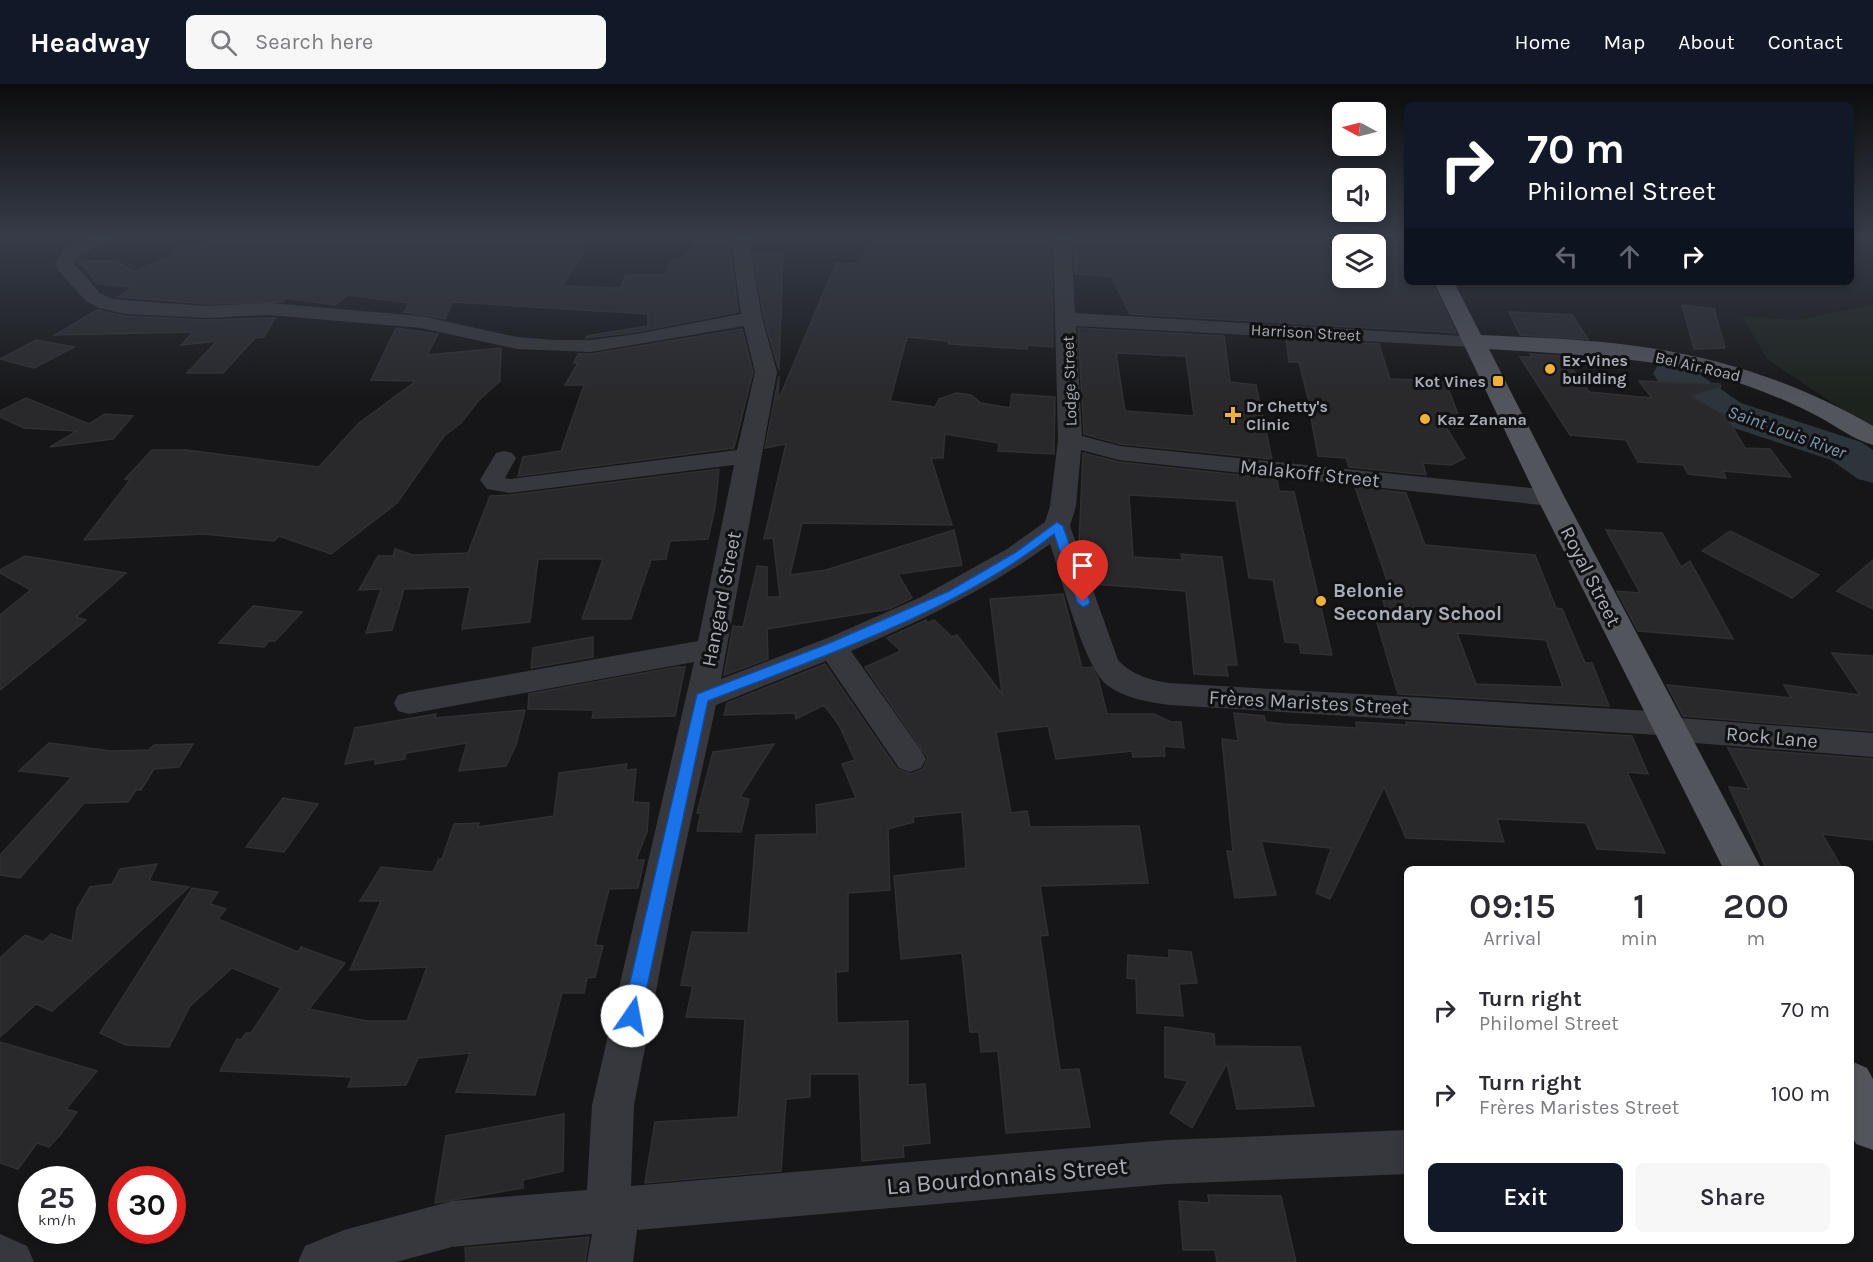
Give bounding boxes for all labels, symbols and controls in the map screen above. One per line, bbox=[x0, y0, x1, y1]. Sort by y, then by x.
search box bbox=[186, 15, 606, 69]
text: Headway bbox=[30, 26, 150, 59]
icon: search bbox=[207, 26, 240, 59]
text: Search here bbox=[255, 29, 373, 55]
text: Home bbox=[1515, 30, 1571, 54]
text: Map bbox=[1604, 30, 1645, 54]
text: About bbox=[1678, 30, 1735, 54]
text: Contact bbox=[1768, 30, 1843, 54]
north arrow bbox=[1332, 102, 1386, 156]
map controls bbox=[1332, 102, 1386, 288]
text: 70 m bbox=[1527, 124, 1625, 174]
icon: right bbox=[1428, 126, 1506, 204]
button: sound bbox=[1332, 168, 1386, 222]
text: Philomel Street bbox=[1527, 175, 1716, 207]
button: layers bbox=[1332, 234, 1386, 288]
icon: left bbox=[1550, 240, 1583, 273]
icon: ahead bbox=[1613, 240, 1646, 273]
icon: right bbox=[1676, 240, 1709, 273]
street label: Harrison Street bbox=[1250, 320, 1362, 345]
street label: Lodge Street bbox=[1058, 335, 1081, 427]
street label: Bel Air Road bbox=[1653, 347, 1742, 386]
place label: Ex-Vines building bbox=[1562, 351, 1628, 388]
marker: Ex-Vines building bbox=[1543, 362, 1557, 376]
place label: Kot Vines bbox=[1414, 372, 1486, 391]
marker: Kot Vines bbox=[1491, 374, 1505, 388]
place label: Dr Chetty's Clinic bbox=[1246, 397, 1328, 434]
water label: Saint Louis River bbox=[1725, 400, 1850, 464]
marker: Dr Chetty's Clinic bbox=[1224, 406, 1242, 424]
place label: Kaz Zanana bbox=[1437, 410, 1527, 429]
marker: Kaz Zanana bbox=[1418, 412, 1432, 426]
street label: Malakoff Street bbox=[1239, 455, 1381, 492]
street label: Royal Street bbox=[1556, 523, 1626, 630]
street label: Hangard Street bbox=[697, 529, 746, 669]
pin bbox=[1057, 540, 1108, 602]
icon: arrive bbox=[1066, 549, 1099, 582]
place label: Belonie Secondary School bbox=[1333, 579, 1502, 625]
marker: Belonie Secondary School bbox=[1314, 594, 1328, 608]
street label: Frères Maristes Street bbox=[1208, 686, 1410, 719]
street label: Rock Lane bbox=[1725, 722, 1819, 753]
text: 09:15 bbox=[1469, 885, 1556, 927]
text: 1 bbox=[1633, 885, 1646, 927]
text: 200 bbox=[1723, 885, 1789, 927]
text: Arrival bbox=[1483, 927, 1542, 950]
text: min bbox=[1621, 927, 1658, 950]
text: m bbox=[1746, 927, 1765, 950]
position arrow bbox=[600, 984, 664, 1048]
text: Turn right bbox=[1479, 986, 1582, 1012]
icon: right bbox=[1428, 994, 1461, 1027]
text: 70 m bbox=[1781, 997, 1830, 1023]
text: Philomel Street bbox=[1479, 1012, 1619, 1035]
text: Turn right bbox=[1479, 1070, 1582, 1096]
icon: right bbox=[1428, 1078, 1461, 1111]
text: 100 m bbox=[1771, 1081, 1830, 1107]
text: Frères Maristes Street bbox=[1479, 1096, 1679, 1119]
street label: La Bourdonnais Street bbox=[885, 1151, 1129, 1201]
button: Exit bbox=[1428, 1163, 1623, 1232]
button: Share bbox=[1635, 1163, 1830, 1232]
speed limit sign: 30 bbox=[108, 1166, 186, 1244]
text: 25 bbox=[39, 1180, 75, 1216]
text: km/h bbox=[38, 1211, 76, 1229]

